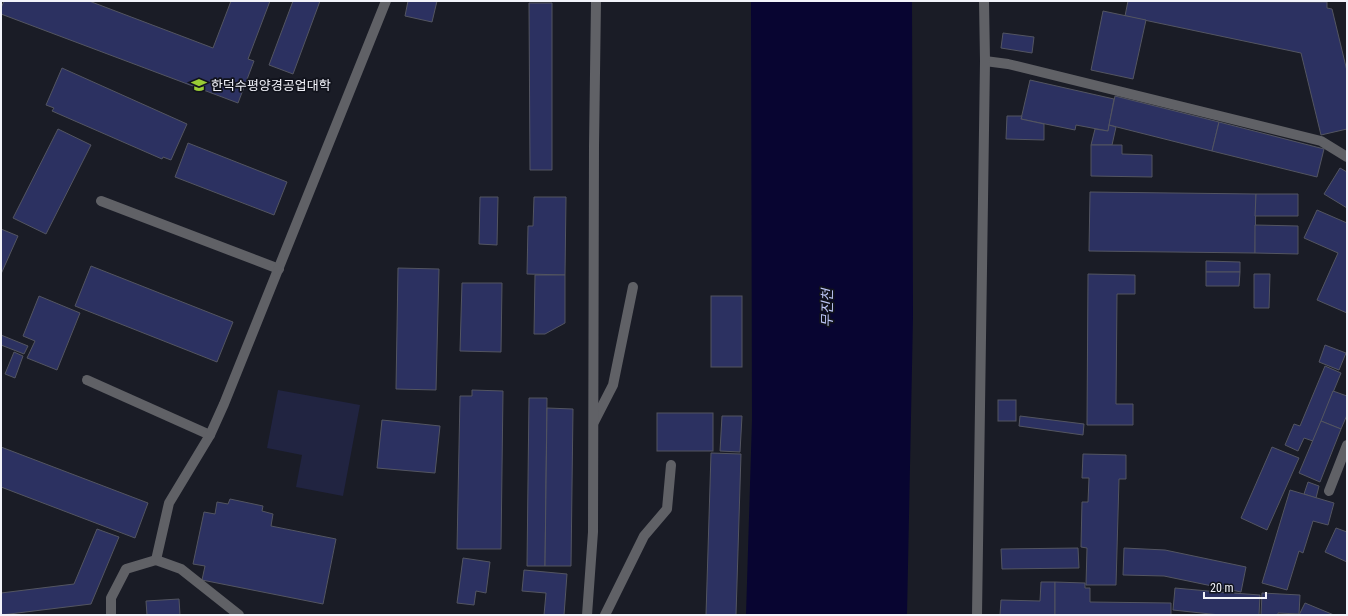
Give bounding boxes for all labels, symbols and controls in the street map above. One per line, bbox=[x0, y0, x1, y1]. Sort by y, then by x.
school or university icon: 한덕수평양경공업대학 bbox=[190, 76, 208, 94]
place label: 한덕수평양경공업대학 bbox=[211, 78, 331, 93]
water label: 무진천 bbox=[819, 287, 835, 327]
scale bar bbox=[1204, 574, 1266, 600]
text: 20 m bbox=[1210, 581, 1234, 595]

